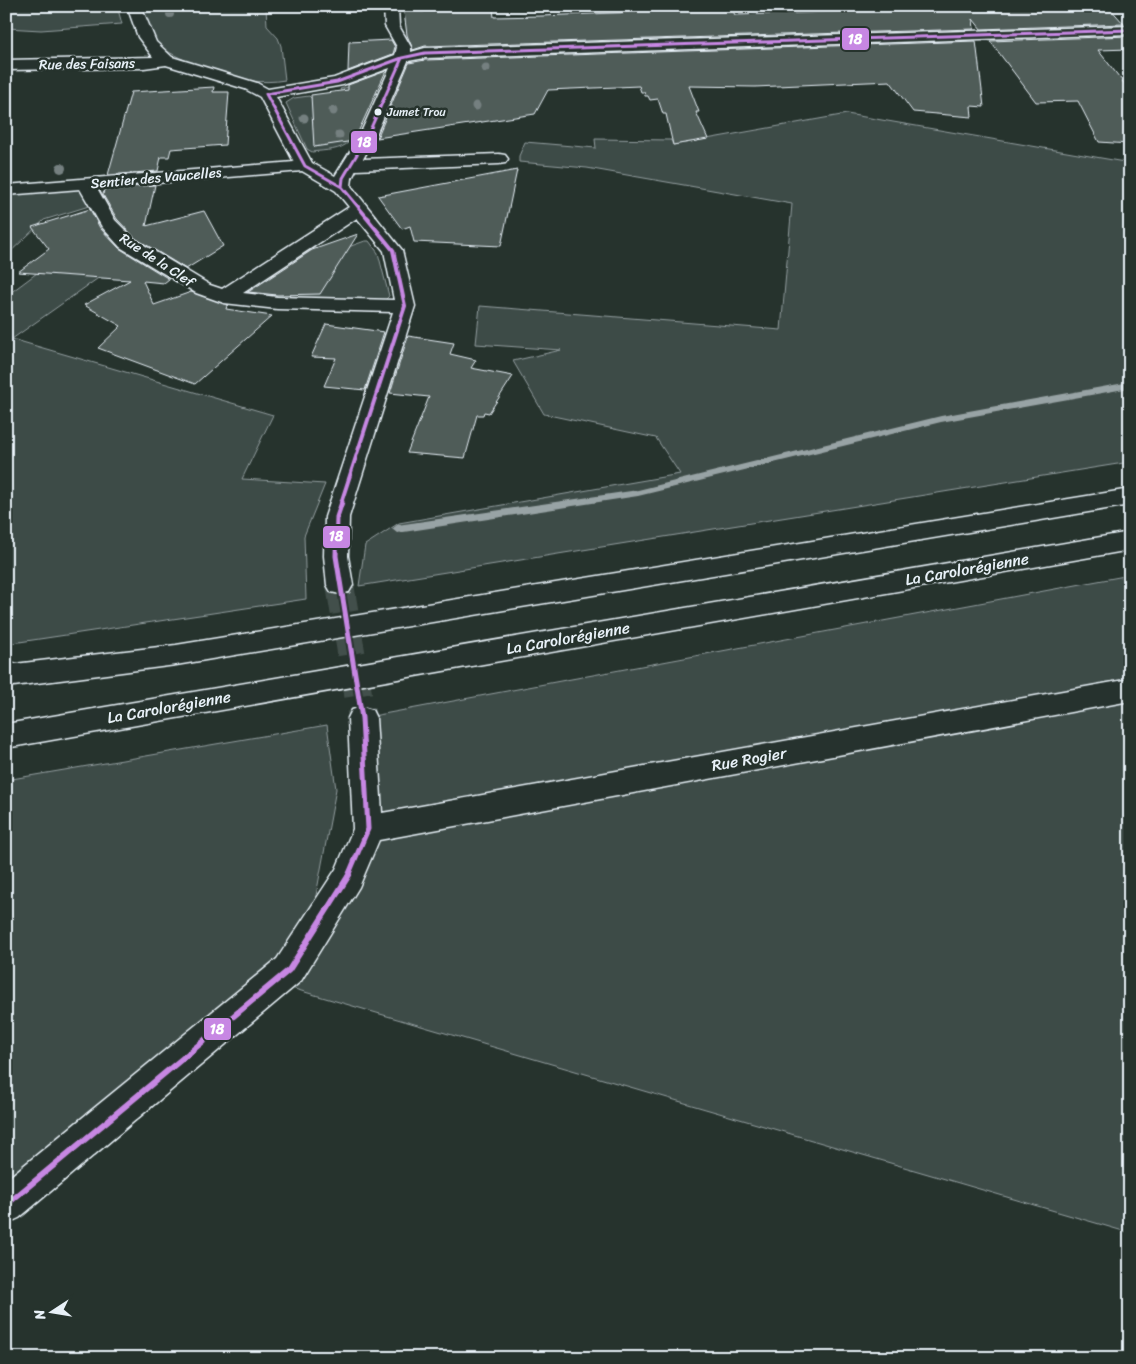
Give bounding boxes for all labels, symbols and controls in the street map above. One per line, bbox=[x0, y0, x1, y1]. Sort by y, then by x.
line badge: 18 bbox=[841, 27, 870, 51]
text: 18 bbox=[848, 27, 863, 52]
street label: Rue des Faisans bbox=[39, 51, 136, 77]
place label: Jumet Trou bbox=[386, 101, 446, 123]
marker: Jumet Trou bbox=[373, 107, 383, 117]
line badge: 18 bbox=[350, 130, 378, 154]
text: 18 bbox=[357, 130, 372, 155]
street label: Sentier des Vaucelles bbox=[90, 160, 223, 196]
street label: Rue de la Clef bbox=[114, 226, 201, 295]
text: 18 bbox=[329, 524, 344, 549]
line badge: 18 bbox=[322, 525, 351, 549]
street label: La Carolorégienne bbox=[903, 544, 1031, 594]
street label: La Carolorégienne bbox=[504, 613, 632, 663]
street label: La Carolorégienne bbox=[105, 682, 233, 732]
street label: Rue Rogier bbox=[709, 738, 790, 780]
line badge: 18 bbox=[203, 1017, 232, 1041]
text: 18 bbox=[210, 1017, 225, 1042]
north arrow bbox=[28, 1286, 78, 1336]
text: N bbox=[26, 1307, 53, 1323]

